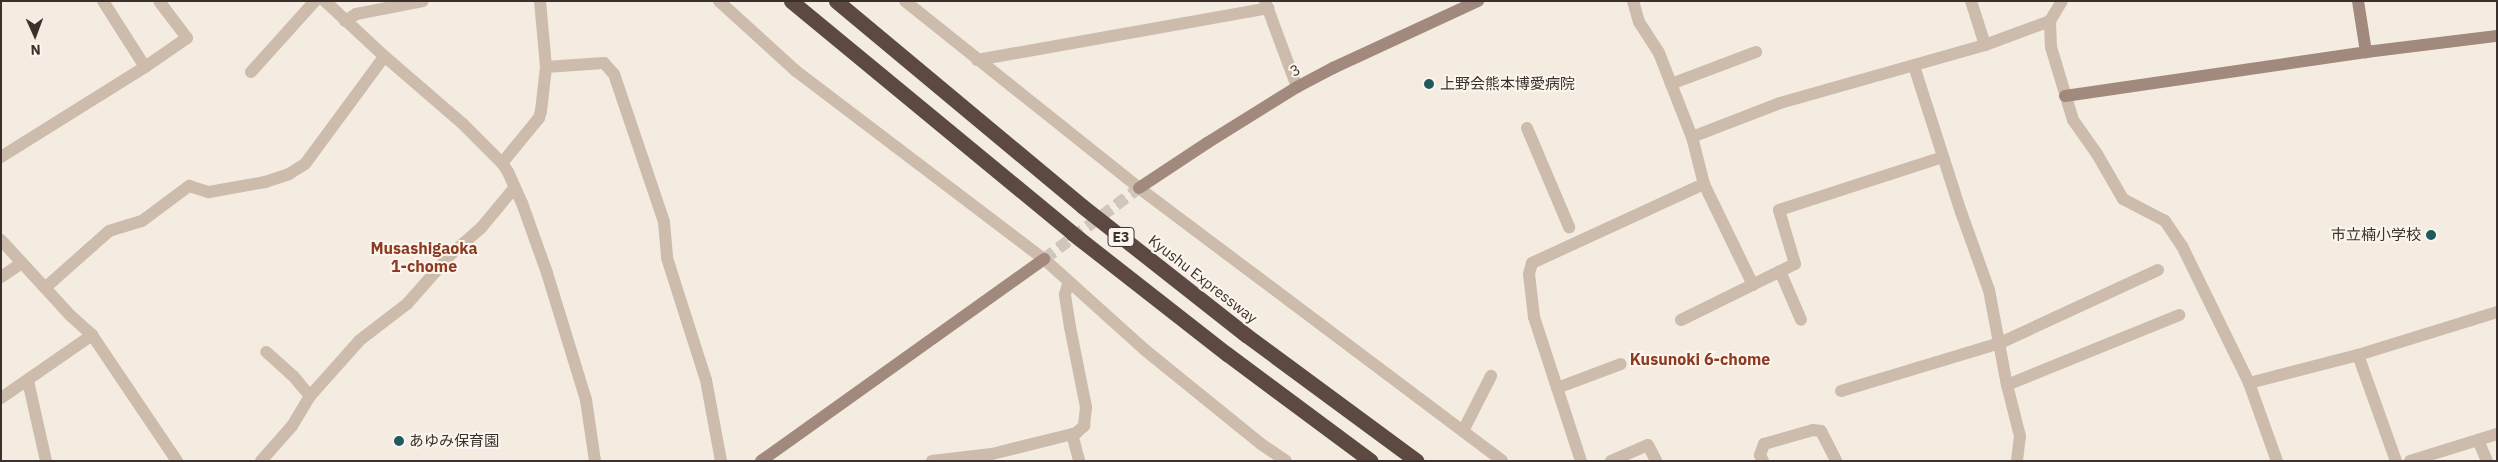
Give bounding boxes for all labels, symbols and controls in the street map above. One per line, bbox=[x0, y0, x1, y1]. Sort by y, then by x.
north arrow bbox=[10, 10, 60, 60]
text: N bbox=[30, 41, 41, 59]
street label: 3 bbox=[1287, 60, 1303, 80]
place label: 上野会熊本博愛病院 bbox=[1440, 75, 1575, 93]
marker: 上野会熊本博愛病院 bbox=[1422, 77, 1436, 91]
road number: E3 bbox=[1107, 226, 1135, 248]
place label: 市立楠小学校 bbox=[2331, 226, 2421, 244]
marker: 市立楠小学校 bbox=[2425, 229, 2437, 241]
street label: Kyushu Expressway bbox=[1145, 231, 1261, 327]
district label: Musashigaoka 1-chome bbox=[370, 238, 478, 276]
district label: Kusunoki 6-chome bbox=[1630, 349, 1770, 369]
place label: あゆみ保育園 bbox=[409, 432, 499, 450]
marker: あゆみ保育園 bbox=[393, 435, 405, 447]

